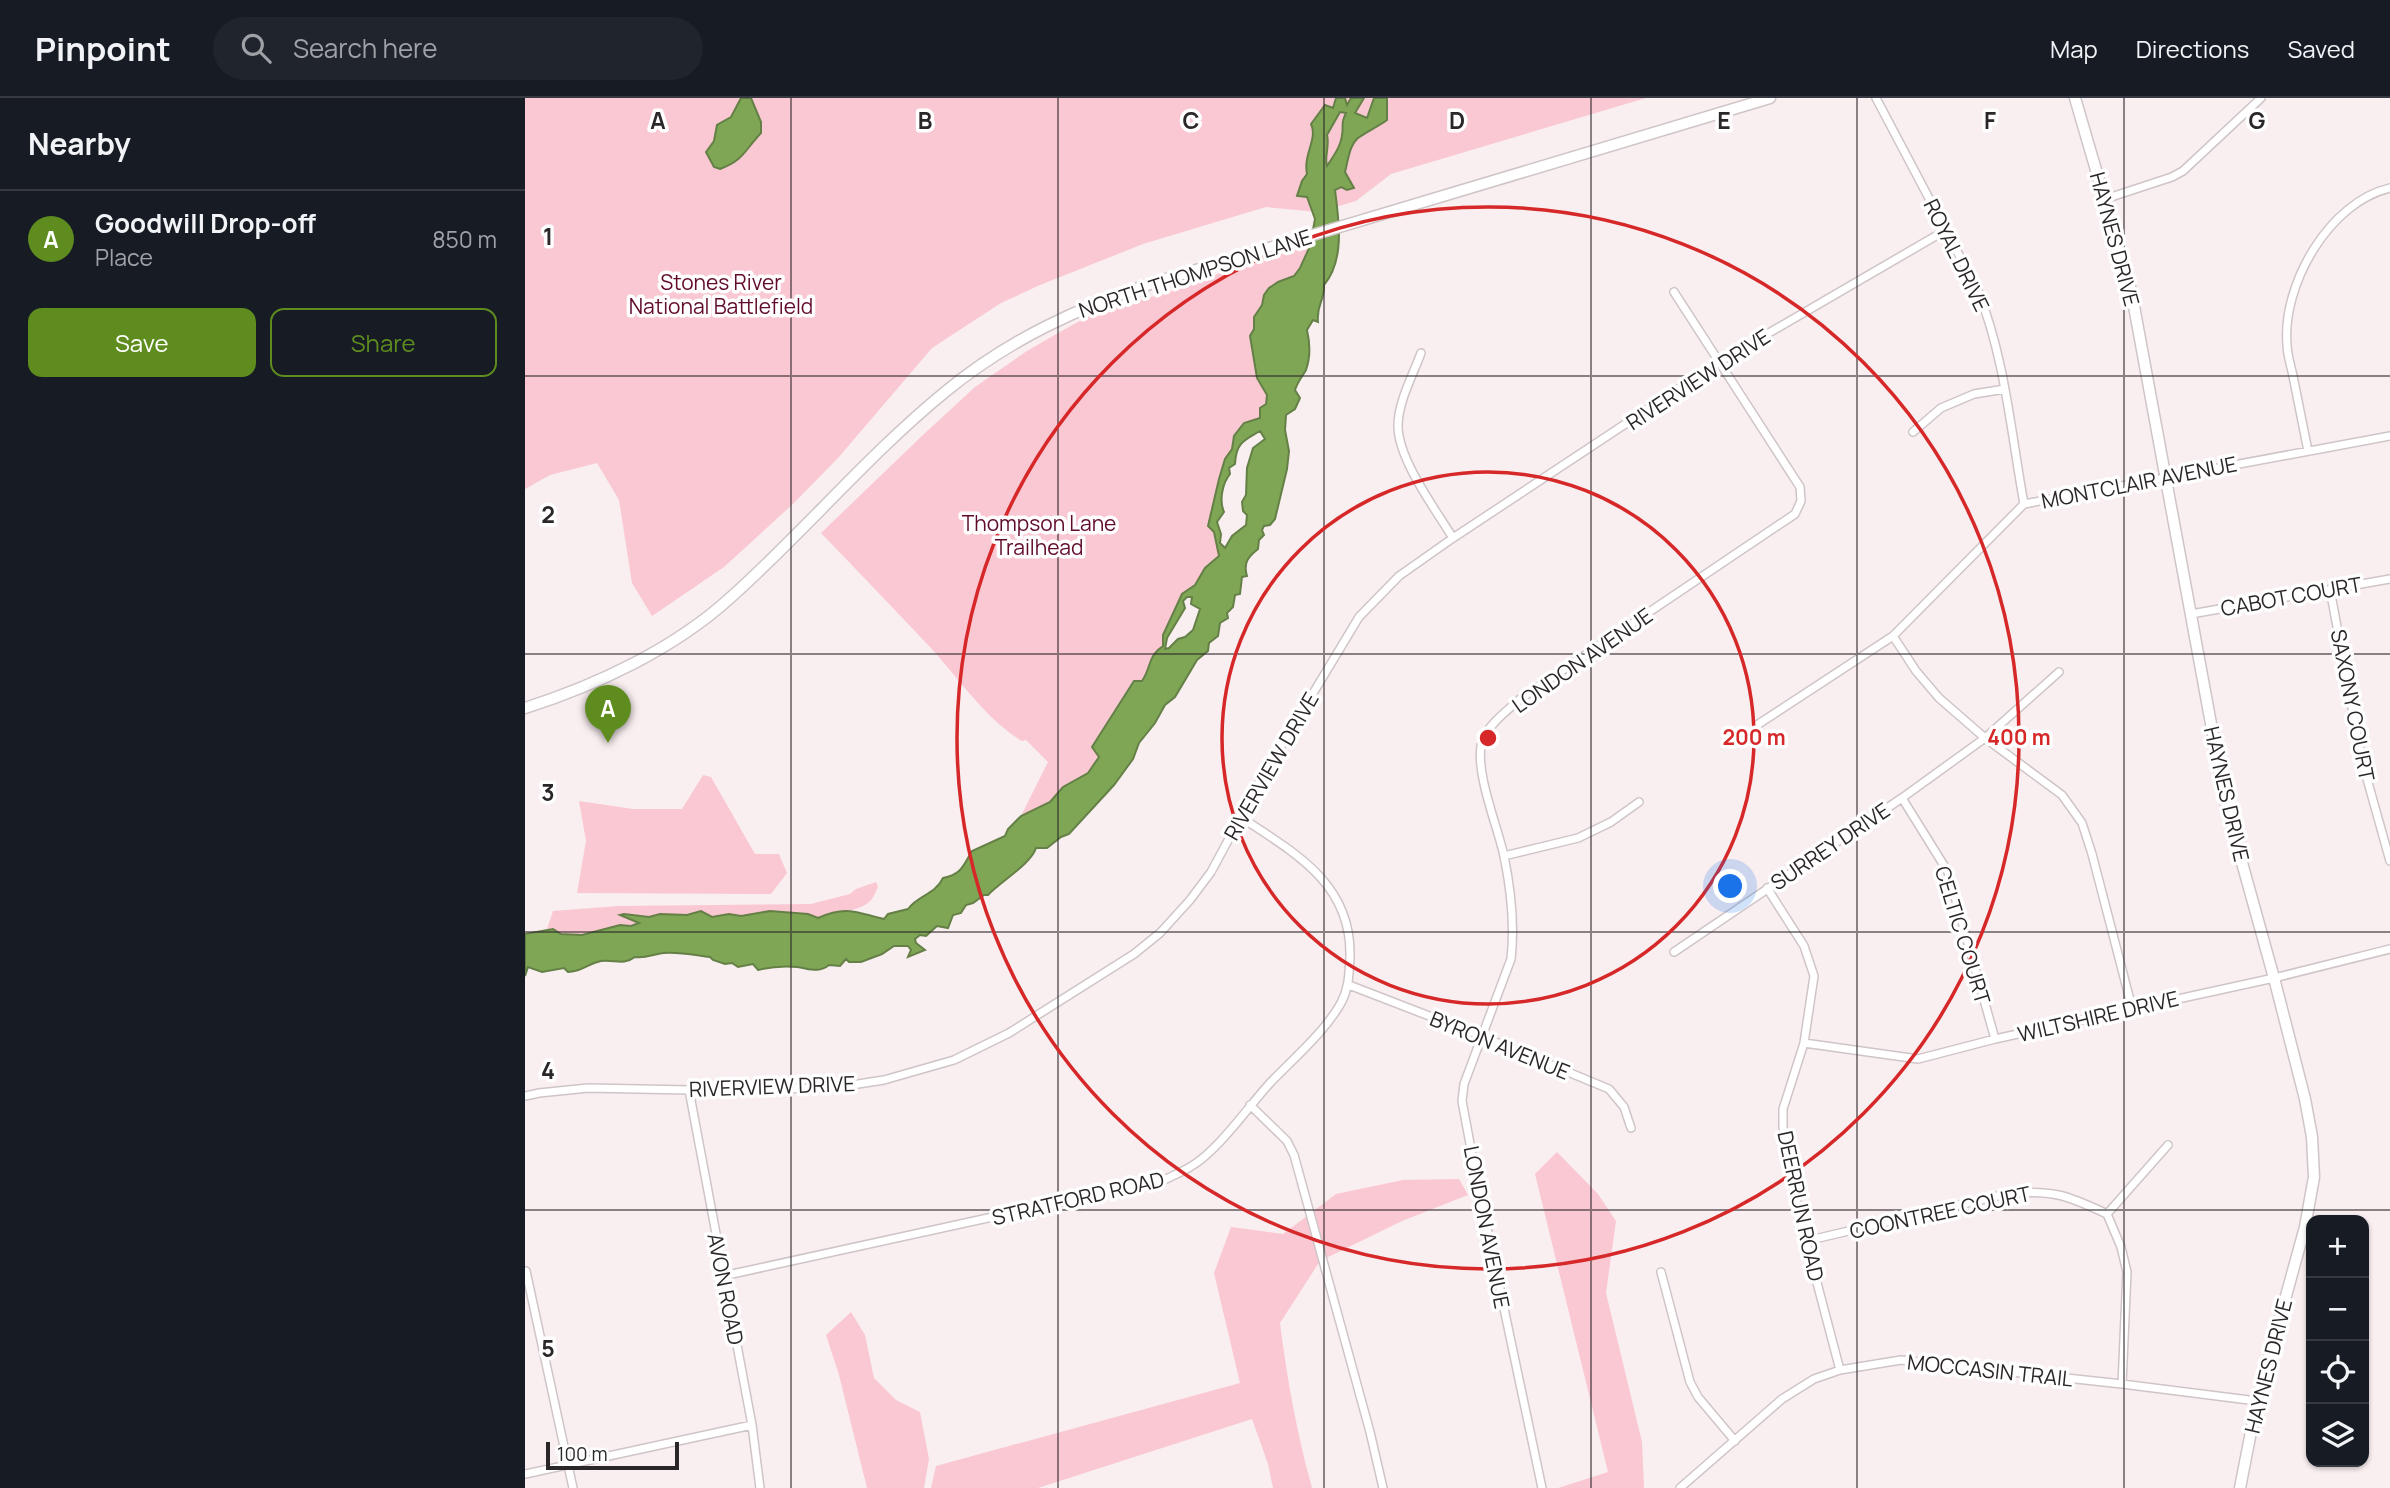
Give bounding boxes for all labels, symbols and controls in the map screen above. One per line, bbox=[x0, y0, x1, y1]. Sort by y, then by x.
search box bbox=[213, 17, 703, 80]
text: Pinpoint bbox=[35, 26, 171, 71]
icon: search bbox=[237, 29, 275, 67]
text: Search here bbox=[293, 30, 437, 66]
text: Map bbox=[2050, 32, 2098, 65]
text: Directions bbox=[2136, 32, 2249, 65]
text: Saved bbox=[2287, 32, 2355, 65]
text: A bbox=[650, 104, 666, 136]
text: B bbox=[918, 104, 932, 136]
text: C bbox=[1183, 104, 1200, 136]
text: D bbox=[1449, 104, 1465, 136]
text: E bbox=[1717, 104, 1731, 136]
text: F bbox=[1984, 104, 1996, 136]
text: G bbox=[2249, 104, 2266, 136]
text: Nearby bbox=[28, 123, 131, 164]
street label: HAYNES DRIVE bbox=[2084, 169, 2146, 309]
street label: ROYAL DRIVE bbox=[1918, 194, 1996, 316]
text: Goodwill Drop-off bbox=[95, 205, 316, 241]
text: 1 bbox=[543, 220, 553, 252]
street label: NORTH THOMPSON LANE bbox=[1075, 222, 1315, 324]
text: A bbox=[43, 223, 59, 255]
text: 850 m bbox=[432, 223, 497, 255]
text: Place bbox=[95, 241, 153, 273]
park label: Stones River National Battlefield bbox=[629, 268, 813, 320]
button: Save bbox=[28, 308, 256, 377]
button: Share bbox=[270, 308, 497, 377]
street label: RIVERVIEW DRIVE bbox=[1621, 322, 1775, 436]
street label: MONTCLAIR AVENUE bbox=[2039, 449, 2239, 515]
text: 2 bbox=[541, 498, 555, 530]
park label: Thompson Lane Trailhead bbox=[962, 509, 1116, 561]
street label: CABOT COURT bbox=[2218, 570, 2364, 622]
street label: LONDON AVENUE bbox=[1506, 601, 1658, 719]
street label: SAXONY COURT bbox=[2325, 627, 2381, 784]
pin: A bbox=[585, 685, 631, 743]
street label: RIVERVIEW DRIVE bbox=[1217, 687, 1325, 845]
text: 200 m bbox=[1722, 723, 1786, 751]
text: 400 m bbox=[1987, 723, 2051, 751]
street label: HAYNES DRIVE bbox=[2198, 724, 2256, 864]
centre of rings bbox=[1476, 726, 1500, 750]
text: 3 bbox=[541, 776, 555, 808]
street label: SURREY DRIVE bbox=[1765, 796, 1895, 896]
street label: CELTIC COURT bbox=[1929, 863, 1997, 1008]
your location bbox=[1713, 869, 1747, 903]
street label: WILTSHIRE DRIVE bbox=[2015, 984, 2181, 1048]
street label: BYRON AVENUE bbox=[1426, 1004, 1574, 1086]
text: 4 bbox=[541, 1054, 555, 1086]
street label: RIVERVIEW DRIVE bbox=[688, 1069, 856, 1103]
street label: DEERRUN ROAD bbox=[1771, 1128, 1831, 1284]
street label: LONDON AVENUE bbox=[1457, 1143, 1517, 1311]
street label: STRATFORD ROAD bbox=[989, 1165, 1167, 1231]
street label: COONTREE COURT bbox=[1847, 1179, 2034, 1245]
map controls bbox=[2306, 1215, 2369, 1467]
button: + bbox=[2306, 1215, 2369, 1278]
street label: AVON ROAD bbox=[701, 1231, 751, 1347]
button: − bbox=[2306, 1278, 2369, 1341]
street label: HAYNES DRIVE bbox=[2238, 1296, 2298, 1436]
text: 5 bbox=[541, 1332, 555, 1364]
button: locate bbox=[2306, 1341, 2369, 1404]
street label: MOCCASIN TRAIL bbox=[1906, 1347, 2075, 1393]
button: layers bbox=[2306, 1404, 2369, 1467]
scale bar bbox=[546, 1439, 679, 1471]
text: 100 m bbox=[557, 1441, 608, 1467]

